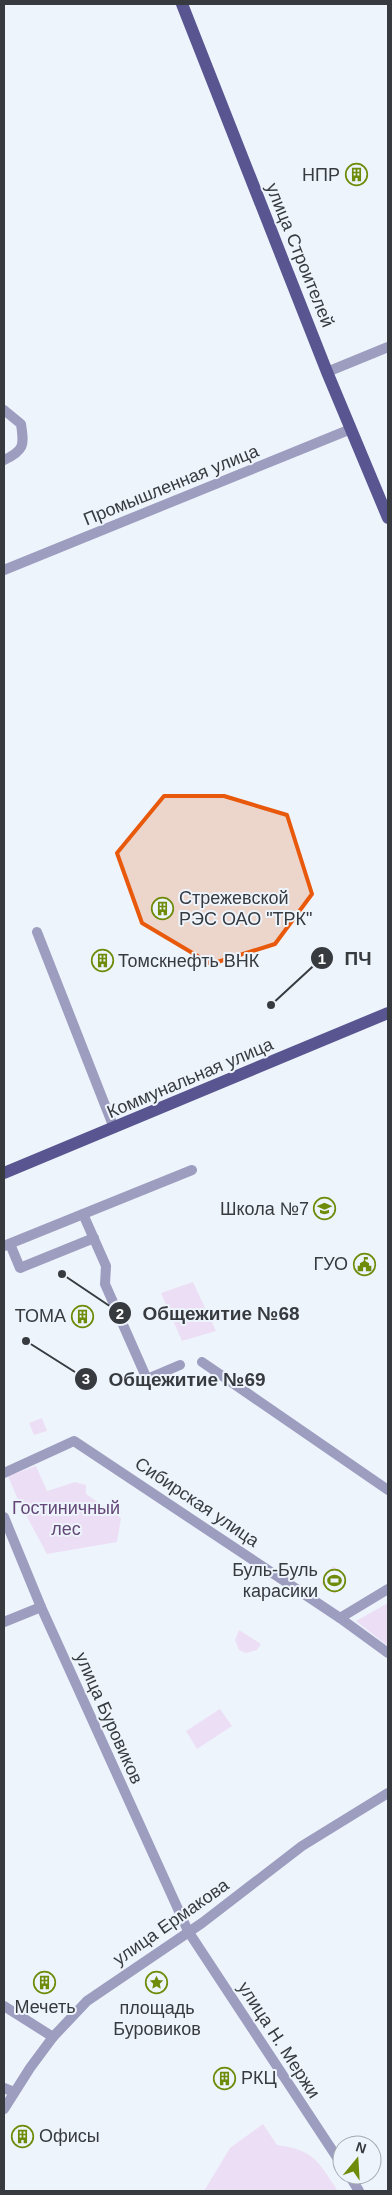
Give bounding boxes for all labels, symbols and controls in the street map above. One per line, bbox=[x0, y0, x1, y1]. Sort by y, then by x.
building icon: НПР bbox=[344, 163, 368, 187]
place label: НПР bbox=[302, 165, 340, 185]
street label: улица Строителей bbox=[262, 180, 338, 330]
street label: Промышленная улица bbox=[80, 440, 263, 529]
place label: Стрежевской РЭС ОАО "ТРК" bbox=[179, 888, 312, 929]
building icon: Стрежевской РЭС ОАО "ТРК" bbox=[151, 896, 175, 920]
callout: ПЧ bbox=[309, 941, 381, 975]
text: ПЧ bbox=[344, 948, 372, 969]
building icon: Томскнефть ВНК bbox=[90, 949, 114, 973]
text: 1 bbox=[318, 950, 326, 967]
place label: Томскнефть ВНК bbox=[118, 951, 260, 971]
street label: Коммунальная улица bbox=[104, 1034, 277, 1122]
school or university icon: Школа №7 bbox=[313, 1197, 337, 1221]
place label: Школа №7 bbox=[220, 1199, 309, 1219]
public building icon: ГУО bbox=[352, 1252, 376, 1276]
place label: ГУО bbox=[313, 1254, 348, 1274]
callout: Общежитие №68 bbox=[107, 1296, 309, 1330]
text: Общежитие №68 bbox=[142, 1303, 300, 1324]
building icon: ТОМА bbox=[70, 1304, 94, 1328]
text: 2 bbox=[116, 1305, 124, 1322]
place label: ТОМА bbox=[15, 1306, 66, 1326]
callout: Общежитие №69 bbox=[73, 1362, 275, 1396]
text: Общежитие №69 bbox=[108, 1369, 266, 1390]
text: 3 bbox=[82, 1370, 90, 1387]
street label: Сибирская улица bbox=[131, 1453, 263, 1551]
park label: Гостиничный лес bbox=[12, 1498, 120, 1539]
place label: Буль-Буль карасики bbox=[232, 1560, 318, 1601]
sports icon: Буль-Буль карасики bbox=[322, 1568, 346, 1592]
street label: улица Буровиков bbox=[71, 1649, 147, 1787]
street label: улица Ермакова bbox=[109, 1874, 233, 1969]
building icon: Мечеть bbox=[33, 1970, 57, 1994]
place icon: площадь Буровиков bbox=[145, 1971, 169, 1995]
street label: улица Н. Мержи bbox=[234, 1978, 324, 2102]
place label: Мечеть bbox=[14, 1997, 76, 2017]
place label: площадь Буровиков bbox=[113, 1998, 201, 2039]
building icon: РКЦ bbox=[213, 2066, 237, 2090]
place label: РКЦ bbox=[241, 2068, 277, 2088]
building icon: Офисы bbox=[11, 2124, 35, 2148]
place label: Офисы bbox=[39, 2126, 100, 2146]
north arrow bbox=[332, 2135, 382, 2185]
text: N bbox=[354, 2138, 368, 2157]

